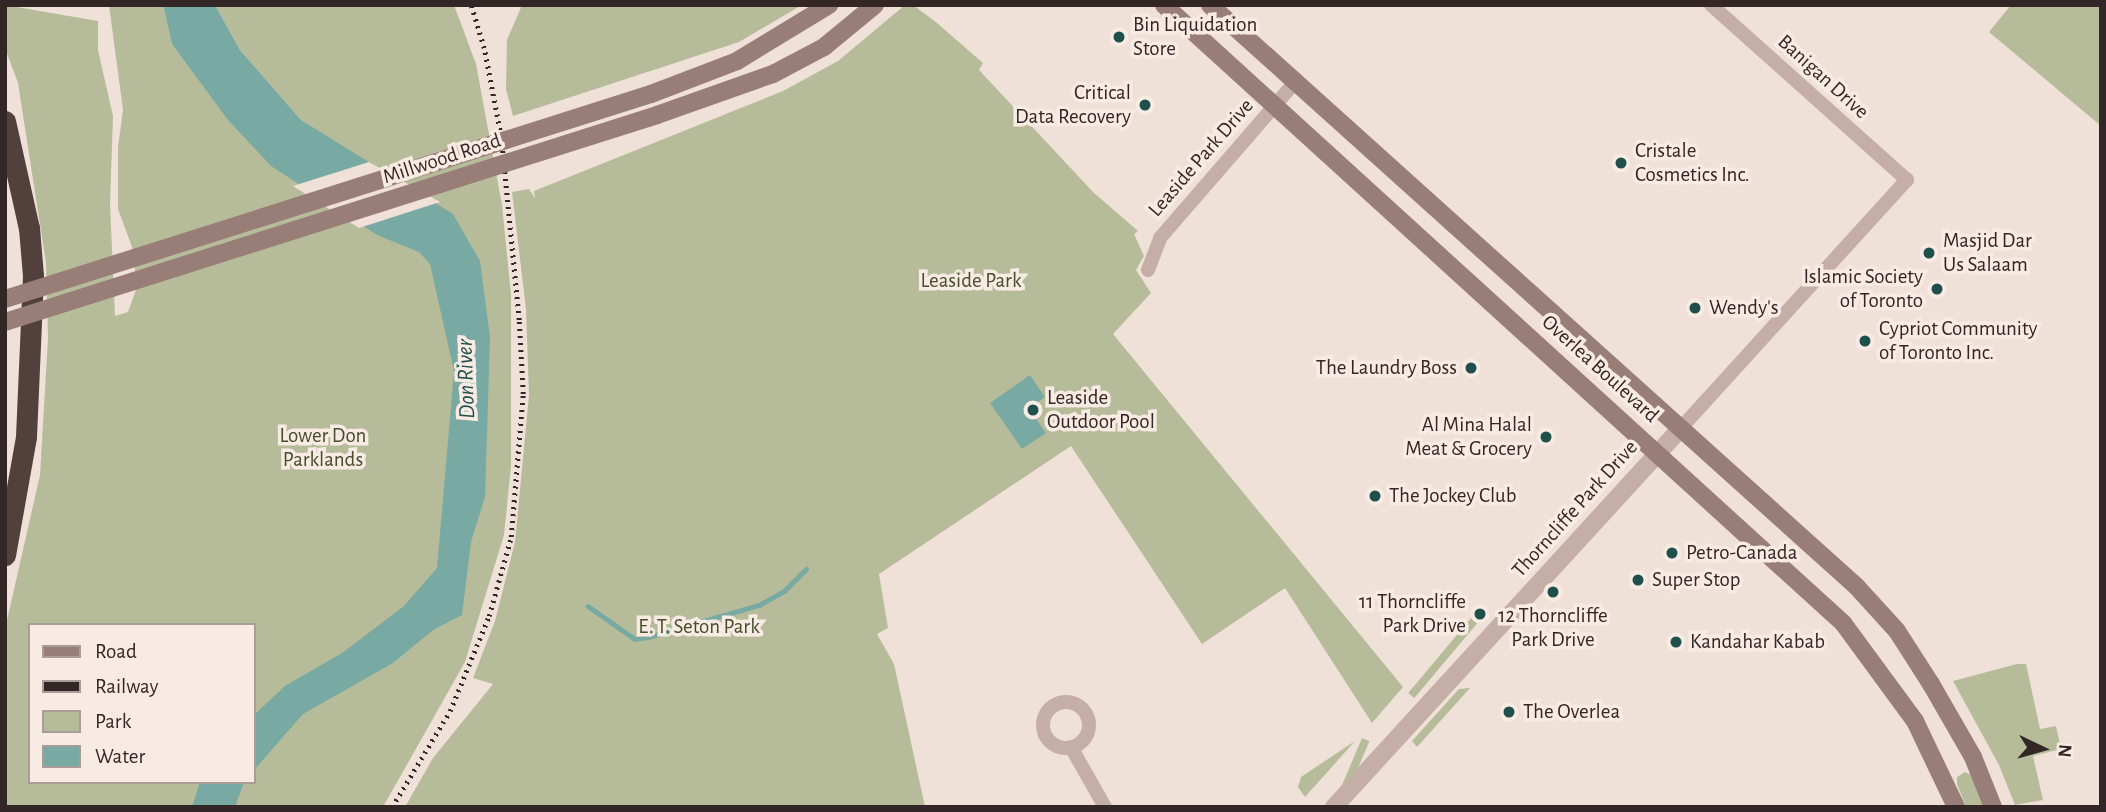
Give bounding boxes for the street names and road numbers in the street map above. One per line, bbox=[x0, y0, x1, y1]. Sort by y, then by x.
street label: Banigan Drive bbox=[1772, 29, 1874, 125]
street label: Leaside Park Drive bbox=[1143, 94, 1259, 222]
street label: Millwood Road bbox=[380, 128, 504, 190]
street label: Overlea Boulevard bbox=[1536, 310, 1664, 428]
street label: Thorncliffe Park Drive bbox=[1507, 435, 1643, 583]

